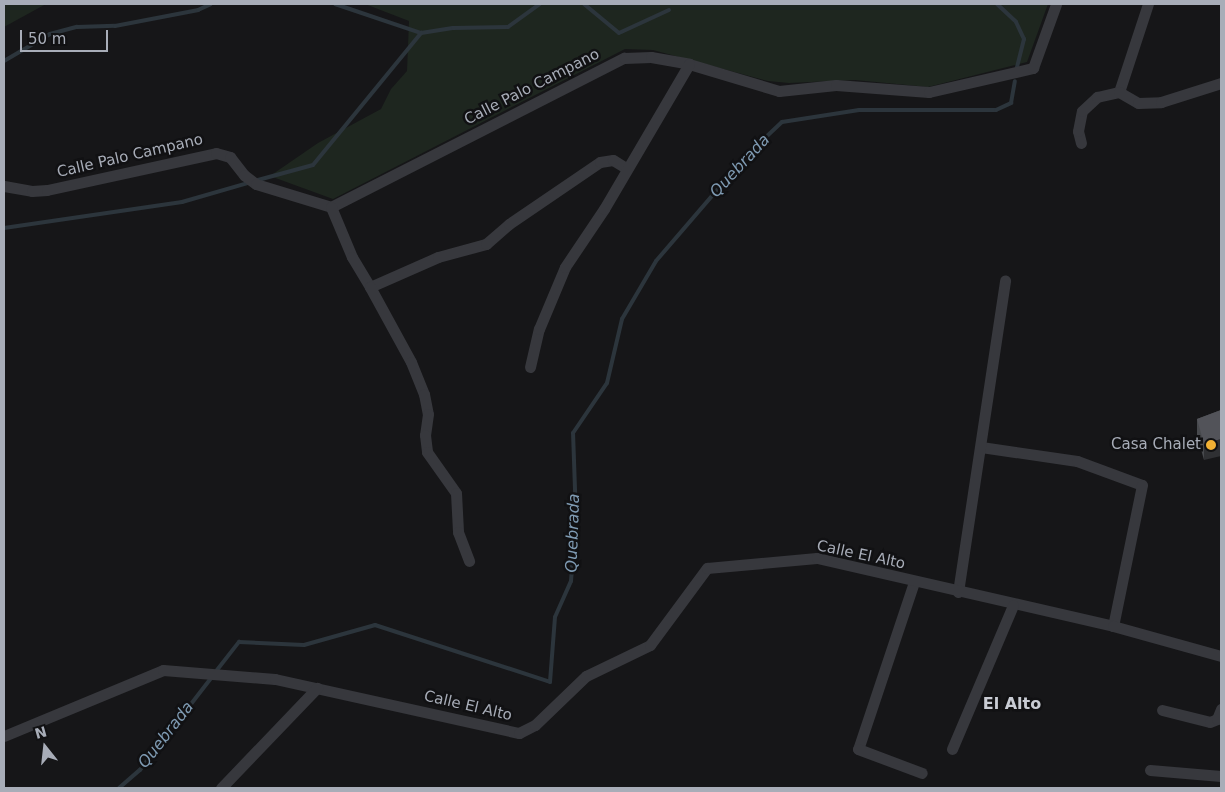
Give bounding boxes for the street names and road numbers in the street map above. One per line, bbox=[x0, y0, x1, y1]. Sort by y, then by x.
street label: Calle Palo Campano bbox=[461, 45, 603, 129]
street label: Calle Palo Campano bbox=[55, 130, 205, 182]
street label: Calle El Alto bbox=[815, 537, 907, 573]
street label: Calle El Alto bbox=[422, 687, 514, 725]

